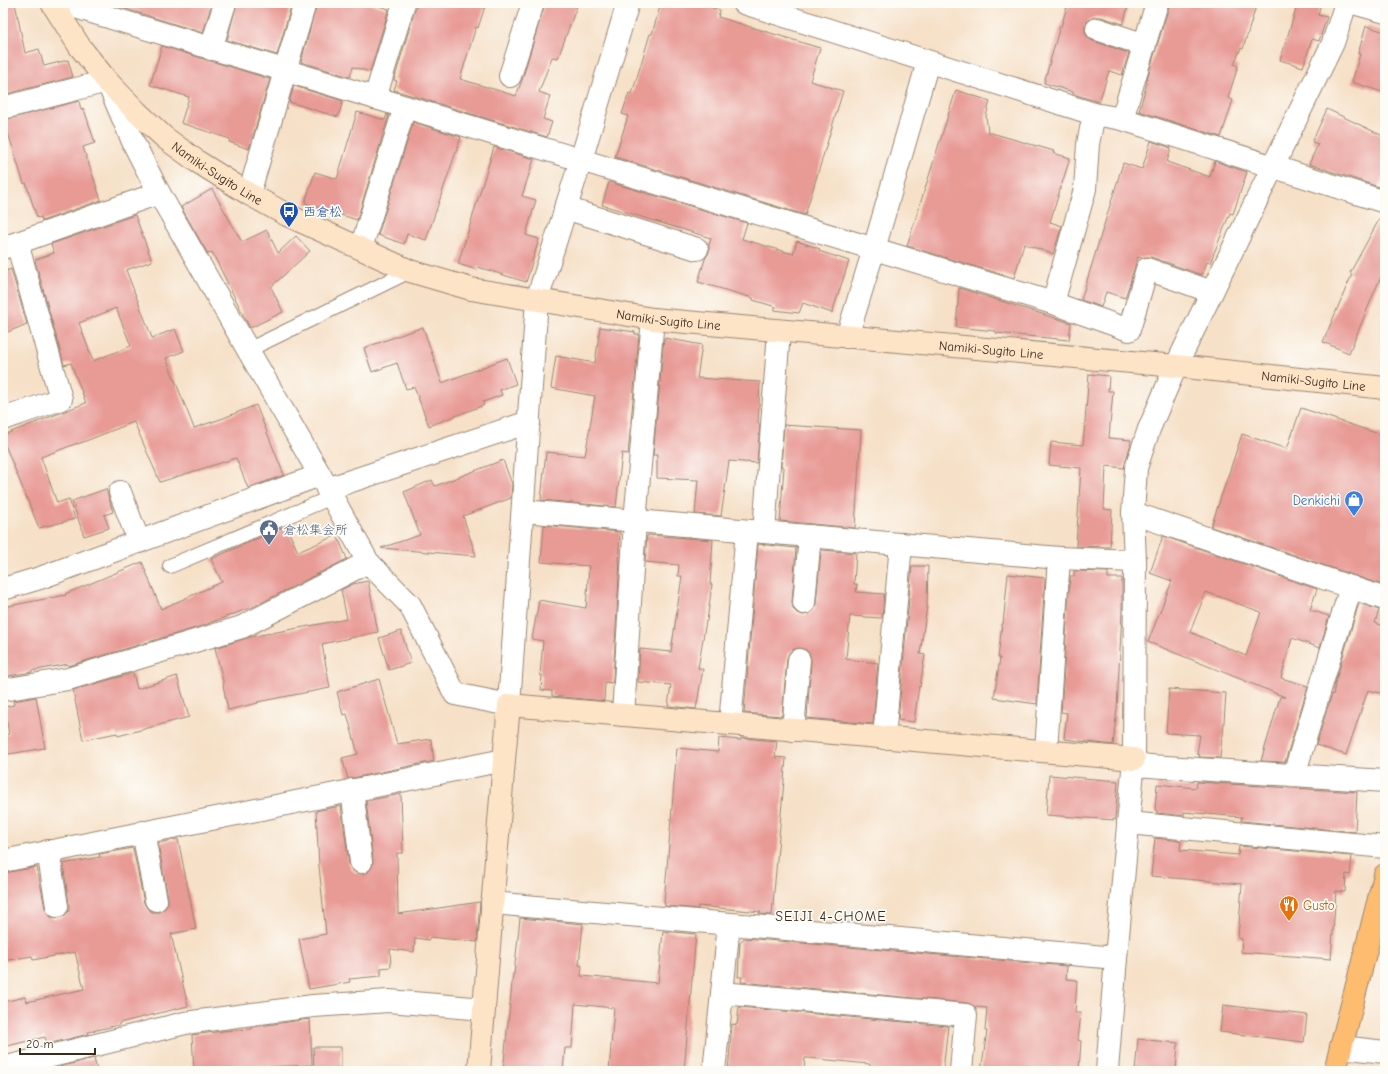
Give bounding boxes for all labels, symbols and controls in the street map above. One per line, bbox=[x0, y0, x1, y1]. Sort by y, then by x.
street label: Namiki-Sugito Line bbox=[169, 138, 266, 208]
bus stop icon: 西倉松 bbox=[278, 200, 300, 228]
place label: 西倉松 bbox=[303, 204, 342, 219]
street label: Namiki-Sugito Line bbox=[615, 306, 722, 333]
street label: Namiki-Sugito Line bbox=[938, 337, 1044, 362]
street label: Namiki-Sugito Line bbox=[1261, 368, 1367, 393]
shop icon: Denkichi bbox=[1343, 489, 1365, 517]
place label: Denkichi bbox=[1293, 493, 1340, 508]
public building icon: 倉松集会所 bbox=[258, 518, 280, 546]
place label: 倉松集会所 bbox=[283, 522, 348, 537]
restaurant icon: Gusto bbox=[1278, 894, 1300, 922]
place label: Gusto bbox=[1303, 898, 1335, 913]
district label: SEIJI 4-CHOME bbox=[775, 908, 887, 925]
scale bar bbox=[20, 1030, 95, 1056]
text: 20 m bbox=[26, 1037, 54, 1051]

